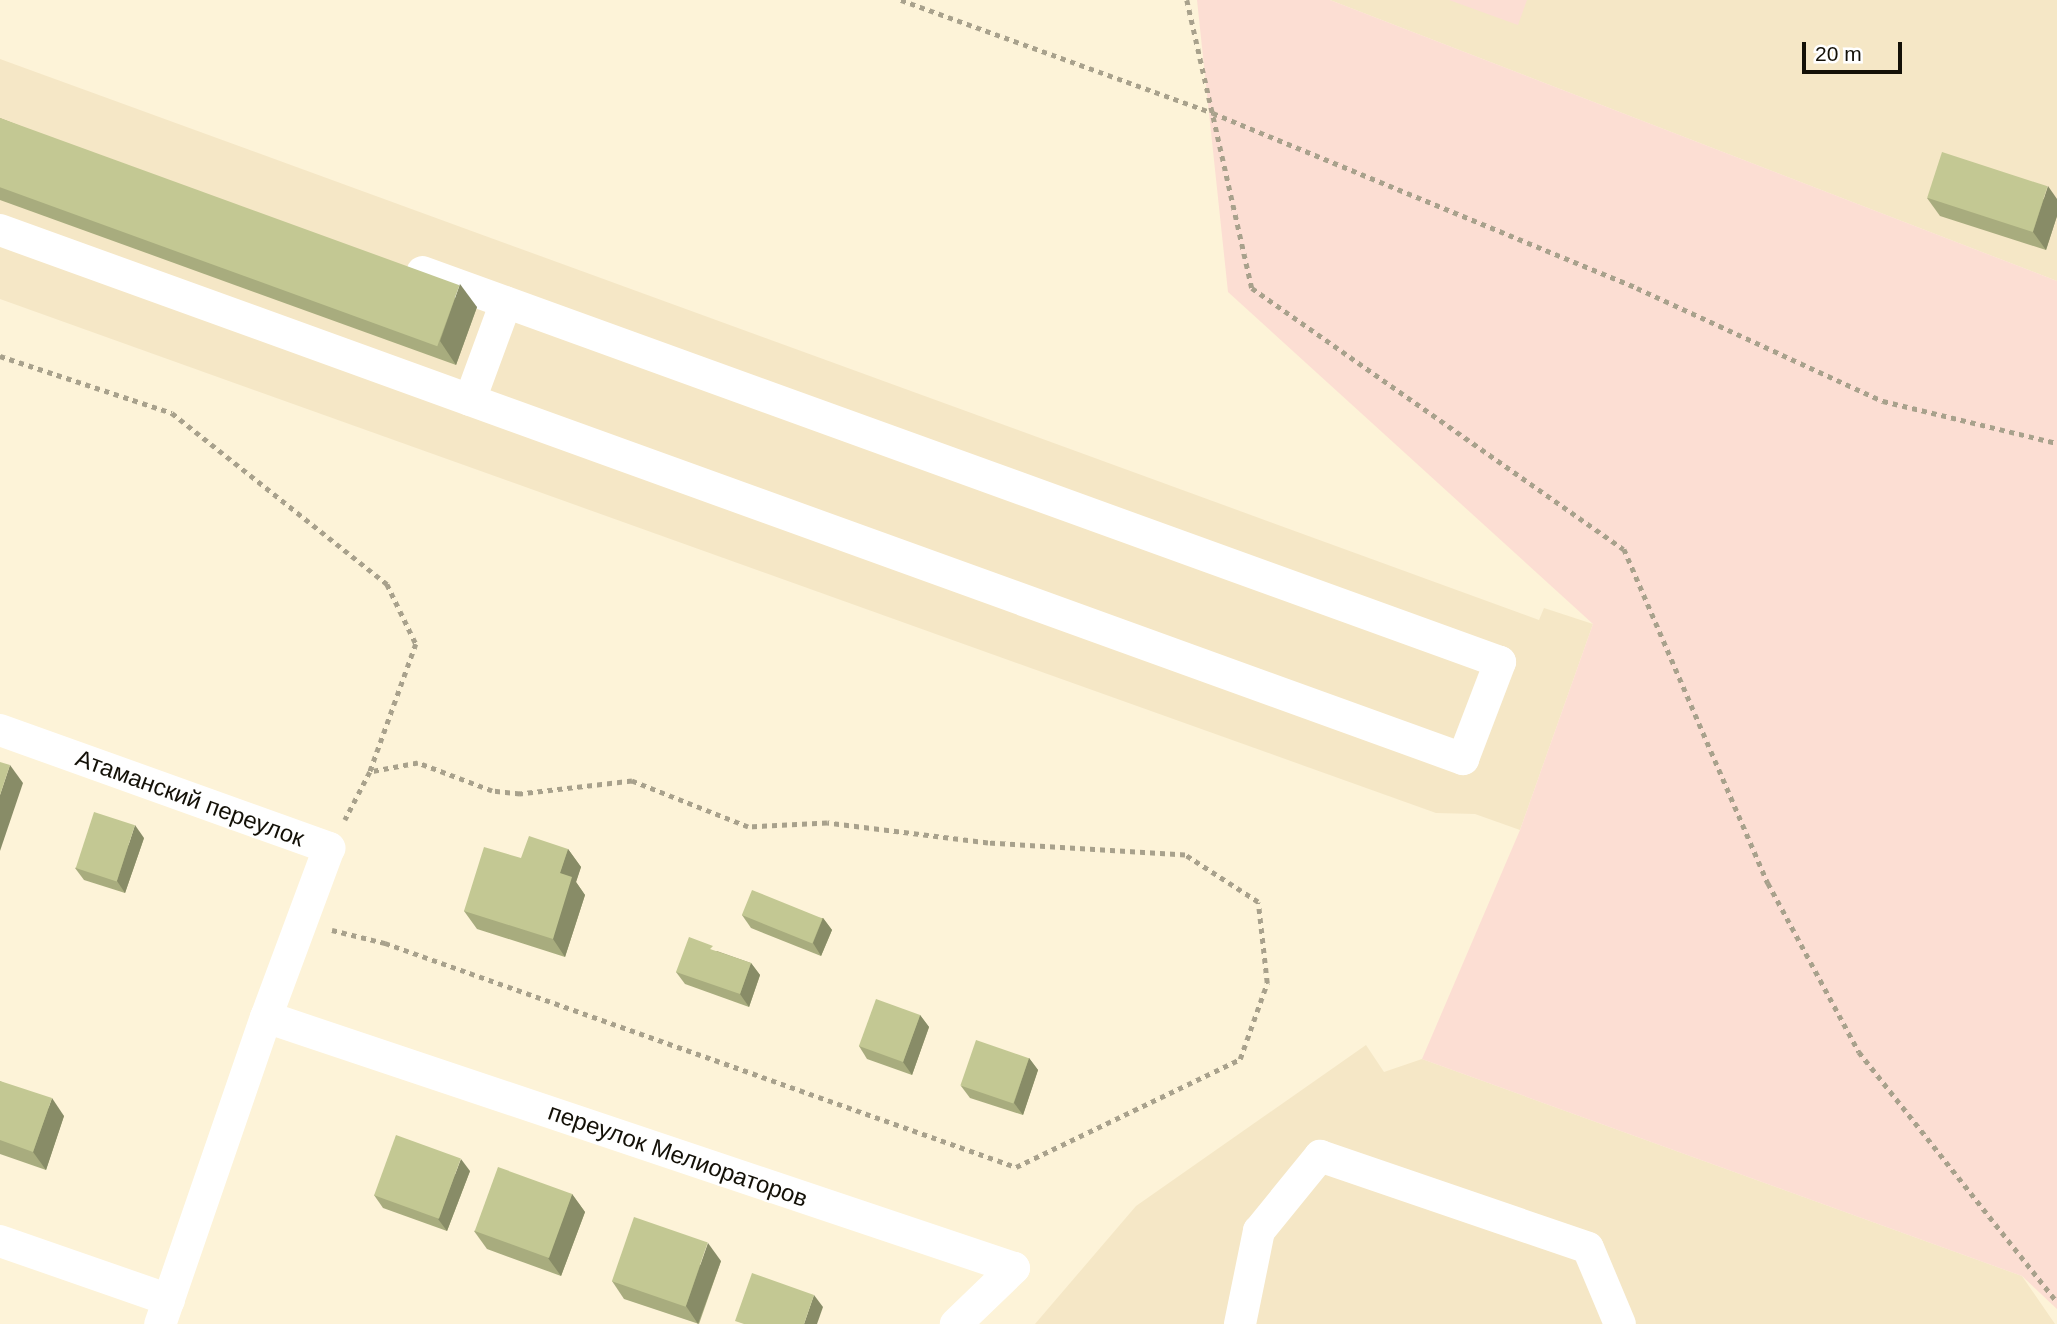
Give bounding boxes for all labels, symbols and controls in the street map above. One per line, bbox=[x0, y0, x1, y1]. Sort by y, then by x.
scale bar bbox=[1805, 28, 1905, 72]
text: 20 m bbox=[1815, 42, 1862, 65]
street label: Атаманский переулок bbox=[72, 743, 308, 853]
street label: переулок Мелиораторов bbox=[545, 1097, 811, 1213]

